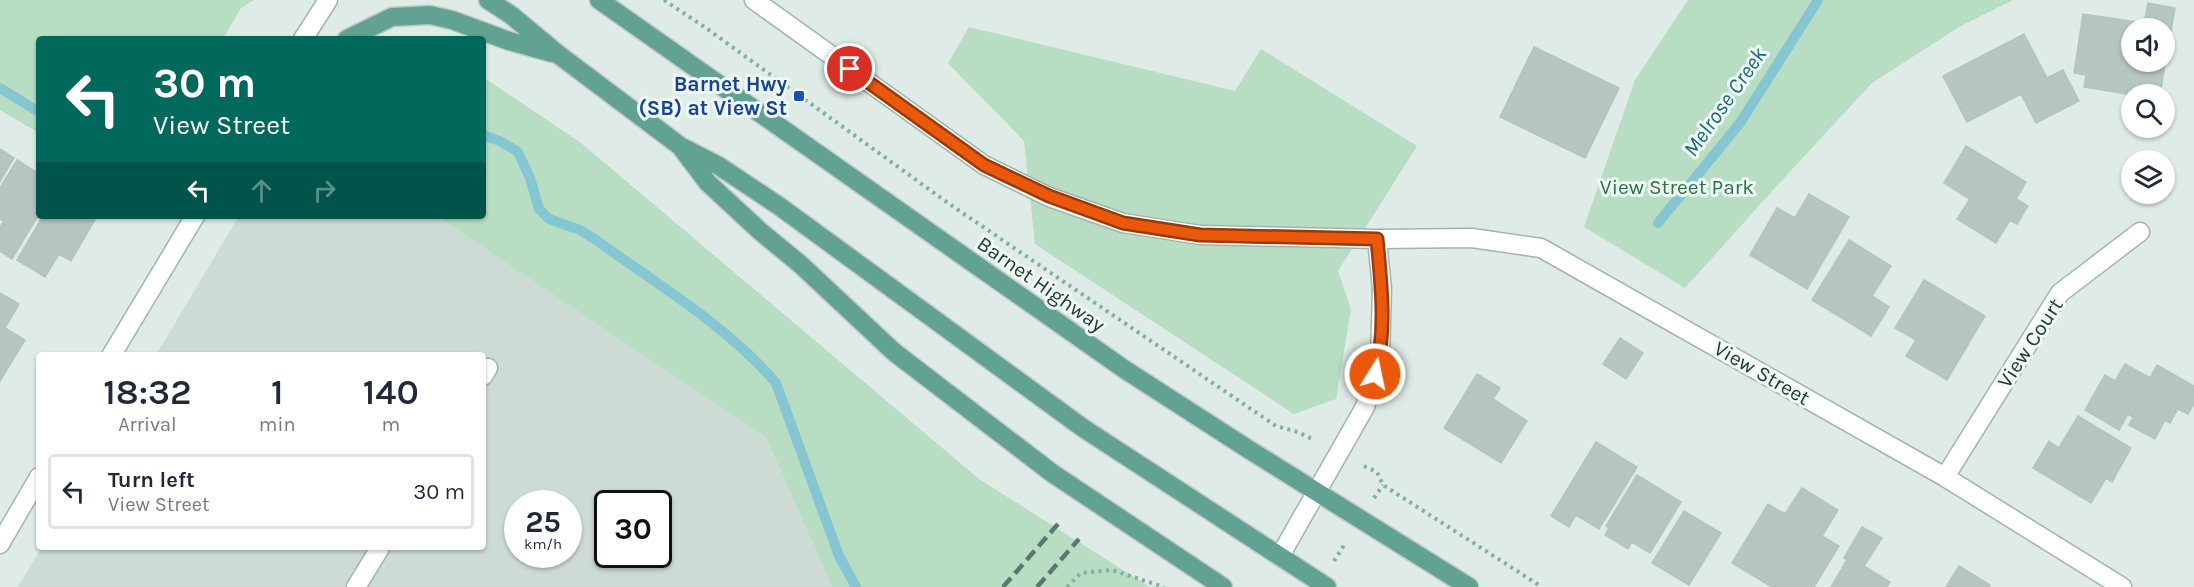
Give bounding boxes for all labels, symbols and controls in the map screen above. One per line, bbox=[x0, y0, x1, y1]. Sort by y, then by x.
map controls bbox=[2121, 18, 2175, 204]
button: sound bbox=[2121, 18, 2175, 72]
water label: Melrose Creek bbox=[1678, 42, 1773, 162]
pin bbox=[824, 43, 875, 94]
icon: arrive bbox=[833, 52, 866, 85]
text: 30 m bbox=[153, 58, 256, 108]
icon: left bbox=[54, 60, 132, 138]
place label: Barnet Hwy (SB) at View St bbox=[638, 72, 787, 120]
button: search bbox=[2121, 84, 2175, 138]
marker: Barnet Hwy (SB) at View St bbox=[792, 89, 806, 103]
text: View Street bbox=[153, 109, 290, 141]
button: layers bbox=[2121, 150, 2175, 204]
icon: left bbox=[182, 174, 215, 207]
icon: ahead bbox=[245, 174, 278, 207]
icon: right bbox=[308, 174, 341, 207]
park label: View Street Park bbox=[1600, 175, 1754, 199]
street label: Barnet Highway bbox=[973, 231, 1109, 337]
street label: View Court bbox=[1992, 294, 2068, 392]
street label: View Street bbox=[1710, 336, 1814, 410]
position arrow bbox=[1343, 342, 1407, 406]
text: 18:32 bbox=[103, 371, 192, 413]
text: 1 bbox=[271, 371, 284, 413]
text: 140 bbox=[363, 371, 419, 413]
text: Arrival bbox=[118, 413, 177, 436]
text: min bbox=[259, 413, 296, 436]
text: m bbox=[381, 413, 400, 436]
text: Turn left bbox=[108, 467, 195, 493]
icon: left bbox=[57, 475, 90, 508]
text: 30 m bbox=[413, 479, 465, 505]
speed limit sign: 30 bbox=[594, 490, 672, 568]
text: View Street bbox=[108, 493, 210, 516]
text: 25 bbox=[525, 504, 561, 540]
text: km/h bbox=[524, 535, 562, 553]

